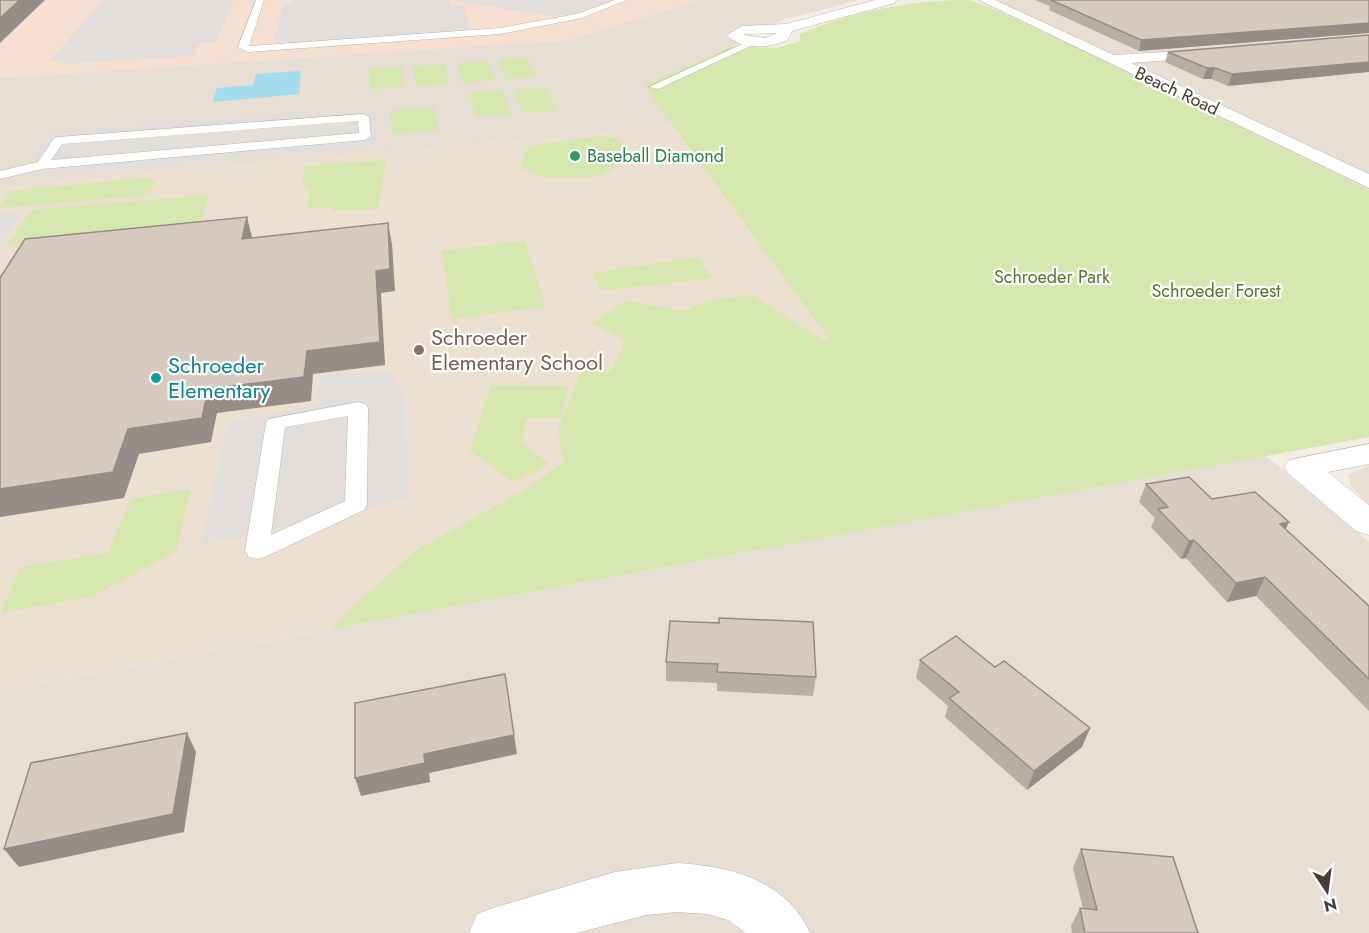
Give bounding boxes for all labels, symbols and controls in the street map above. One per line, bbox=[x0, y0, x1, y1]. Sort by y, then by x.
street label: Beach Road bbox=[1131, 60, 1223, 122]
place label: Baseball Diamond bbox=[587, 143, 724, 169]
marker: Baseball Diamond bbox=[568, 149, 582, 163]
park label: Schroeder Park bbox=[994, 264, 1110, 290]
park label: Schroeder Forest bbox=[1151, 278, 1281, 304]
place label: Schroeder Elementary School bbox=[431, 321, 603, 378]
marker: Schroeder Elementary School bbox=[412, 343, 426, 357]
place label: Schroeder Elementary bbox=[168, 349, 271, 406]
marker: Schroeder Elementary bbox=[149, 371, 163, 385]
north arrow bbox=[1297, 861, 1357, 921]
text: N bbox=[1321, 892, 1339, 918]

